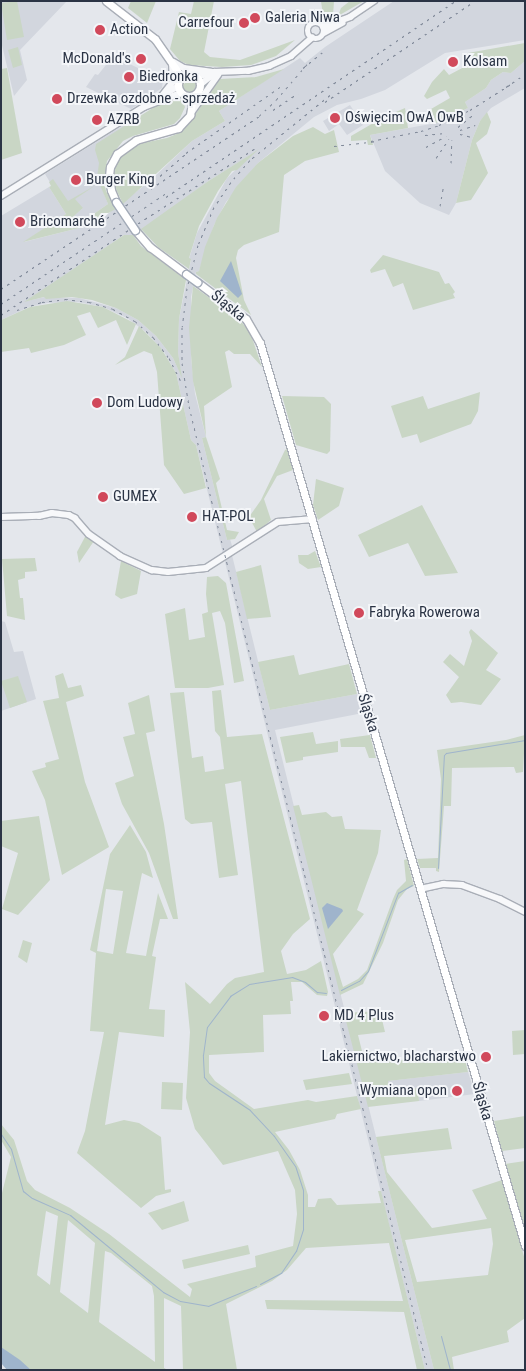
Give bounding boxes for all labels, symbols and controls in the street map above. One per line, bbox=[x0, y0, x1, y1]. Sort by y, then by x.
place label: Galeria Niwa bbox=[265, 9, 340, 27]
marker: Galeria Niwa bbox=[249, 12, 261, 24]
place label: Carrefour bbox=[178, 14, 234, 32]
marker: Carrefour bbox=[238, 17, 250, 29]
place label: Action bbox=[110, 21, 148, 39]
marker: Action bbox=[94, 24, 106, 36]
place label: McDonald's bbox=[62, 50, 131, 68]
marker: McDonald's bbox=[135, 53, 147, 65]
place label: Kolsam bbox=[463, 53, 507, 71]
marker: Kolsam bbox=[447, 56, 459, 68]
place label: Biedronka bbox=[139, 68, 198, 86]
marker: Biedronka bbox=[123, 71, 135, 83]
place label: Drzewka ozdobne - sprzedaż bbox=[67, 90, 235, 108]
marker: Drzewka ozdobne - sprzedaż bbox=[51, 93, 63, 105]
place label: Oświęcim OwA OwB bbox=[345, 109, 464, 127]
place label: AZRB bbox=[107, 111, 140, 129]
marker: Oświęcim OwA OwB bbox=[329, 112, 341, 124]
marker: AZRB bbox=[91, 114, 103, 126]
place label: Burger King bbox=[86, 171, 155, 189]
marker: Burger King bbox=[70, 174, 82, 186]
place label: Bricomarché bbox=[30, 213, 105, 231]
marker: Bricomarché bbox=[14, 216, 26, 228]
street label: Śląska bbox=[207, 287, 249, 325]
place label: Dom Ludowy bbox=[107, 394, 183, 412]
marker: Dom Ludowy bbox=[91, 397, 103, 409]
place label: GUMEX bbox=[113, 488, 157, 506]
marker: GUMEX bbox=[97, 491, 109, 503]
place label: HAT-POL bbox=[202, 508, 253, 526]
marker: HAT-POL bbox=[186, 511, 198, 523]
place label: Fabryka Rowerowa bbox=[369, 604, 480, 622]
marker: Fabryka Rowerowa bbox=[353, 607, 365, 619]
street label: Śląska bbox=[354, 692, 382, 734]
place label: MD 4 Plus bbox=[334, 1007, 394, 1025]
marker: MD 4 Plus bbox=[318, 1010, 330, 1022]
place label: Lakiernictwo, blacharstwo bbox=[322, 1048, 476, 1066]
marker: Lakiernictwo, blacharstwo bbox=[480, 1051, 492, 1063]
street label: Śląska bbox=[468, 1080, 496, 1122]
place label: Wymiana opon bbox=[360, 1082, 447, 1100]
marker: Wymiana opon bbox=[451, 1085, 463, 1097]

